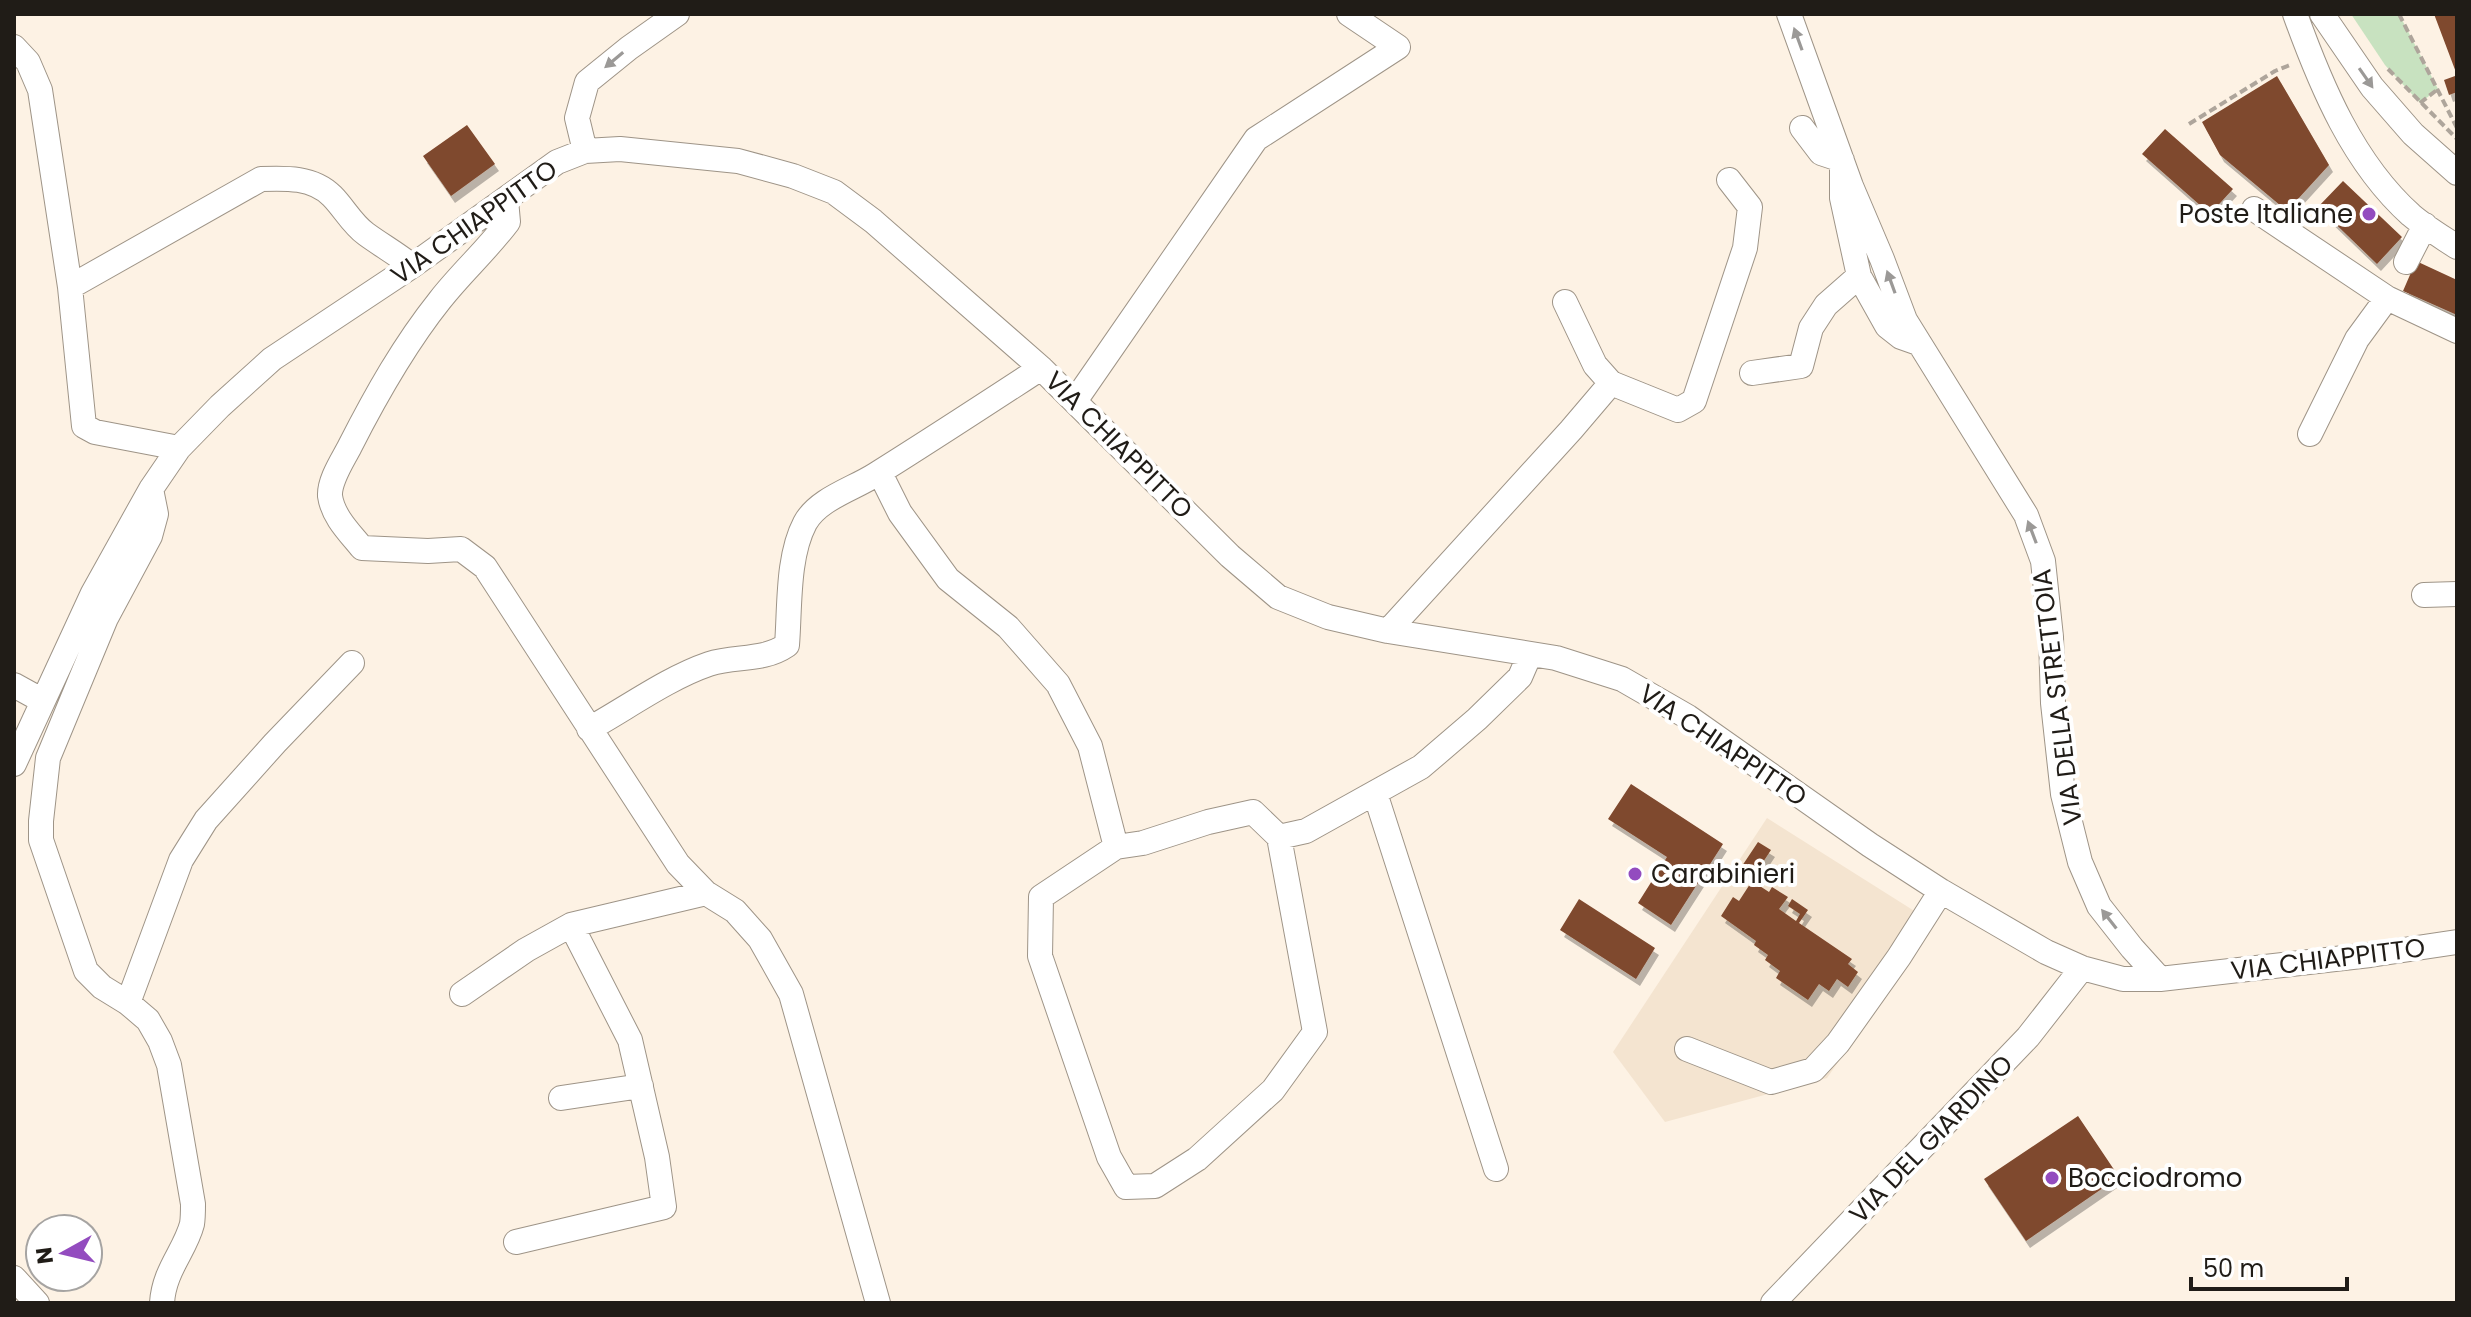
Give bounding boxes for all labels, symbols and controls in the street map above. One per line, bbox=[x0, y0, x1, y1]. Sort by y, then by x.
one-way arrow bbox=[1791, 27, 1804, 51]
one-way arrow bbox=[604, 51, 624, 68]
one-way arrow bbox=[2358, 67, 2374, 89]
street label: VIA CHIAPPITTO bbox=[384, 151, 564, 293]
place label: Poste Italiane bbox=[2179, 196, 2353, 232]
marker: Poste Italiane bbox=[2360, 205, 2378, 223]
one-way arrow bbox=[1884, 270, 1897, 294]
street label: VIA CHIAPPITTO bbox=[1037, 363, 1201, 527]
one-way arrow bbox=[2025, 520, 2038, 544]
street label: VIA DELLA STRETTOIA bbox=[2023, 567, 2091, 827]
street label: VIA CHIAPPITTO bbox=[1632, 675, 1814, 815]
place label: Carabinieri bbox=[1651, 856, 1795, 892]
marker: Carabinieri bbox=[1626, 865, 1644, 883]
one-way arrow bbox=[2102, 909, 2118, 929]
street label: VIA CHIAPPITTO bbox=[2229, 929, 2427, 989]
street label: VIA DEL GIARDINO bbox=[1841, 1047, 2021, 1231]
place label: Bocciodromo bbox=[2068, 1160, 2243, 1196]
marker: Bocciodromo bbox=[2043, 1169, 2061, 1187]
north arrow bbox=[24, 1213, 104, 1293]
scale bar bbox=[2191, 1241, 2347, 1291]
text: N bbox=[28, 1245, 61, 1266]
text: 50 m bbox=[2203, 1252, 2264, 1285]

